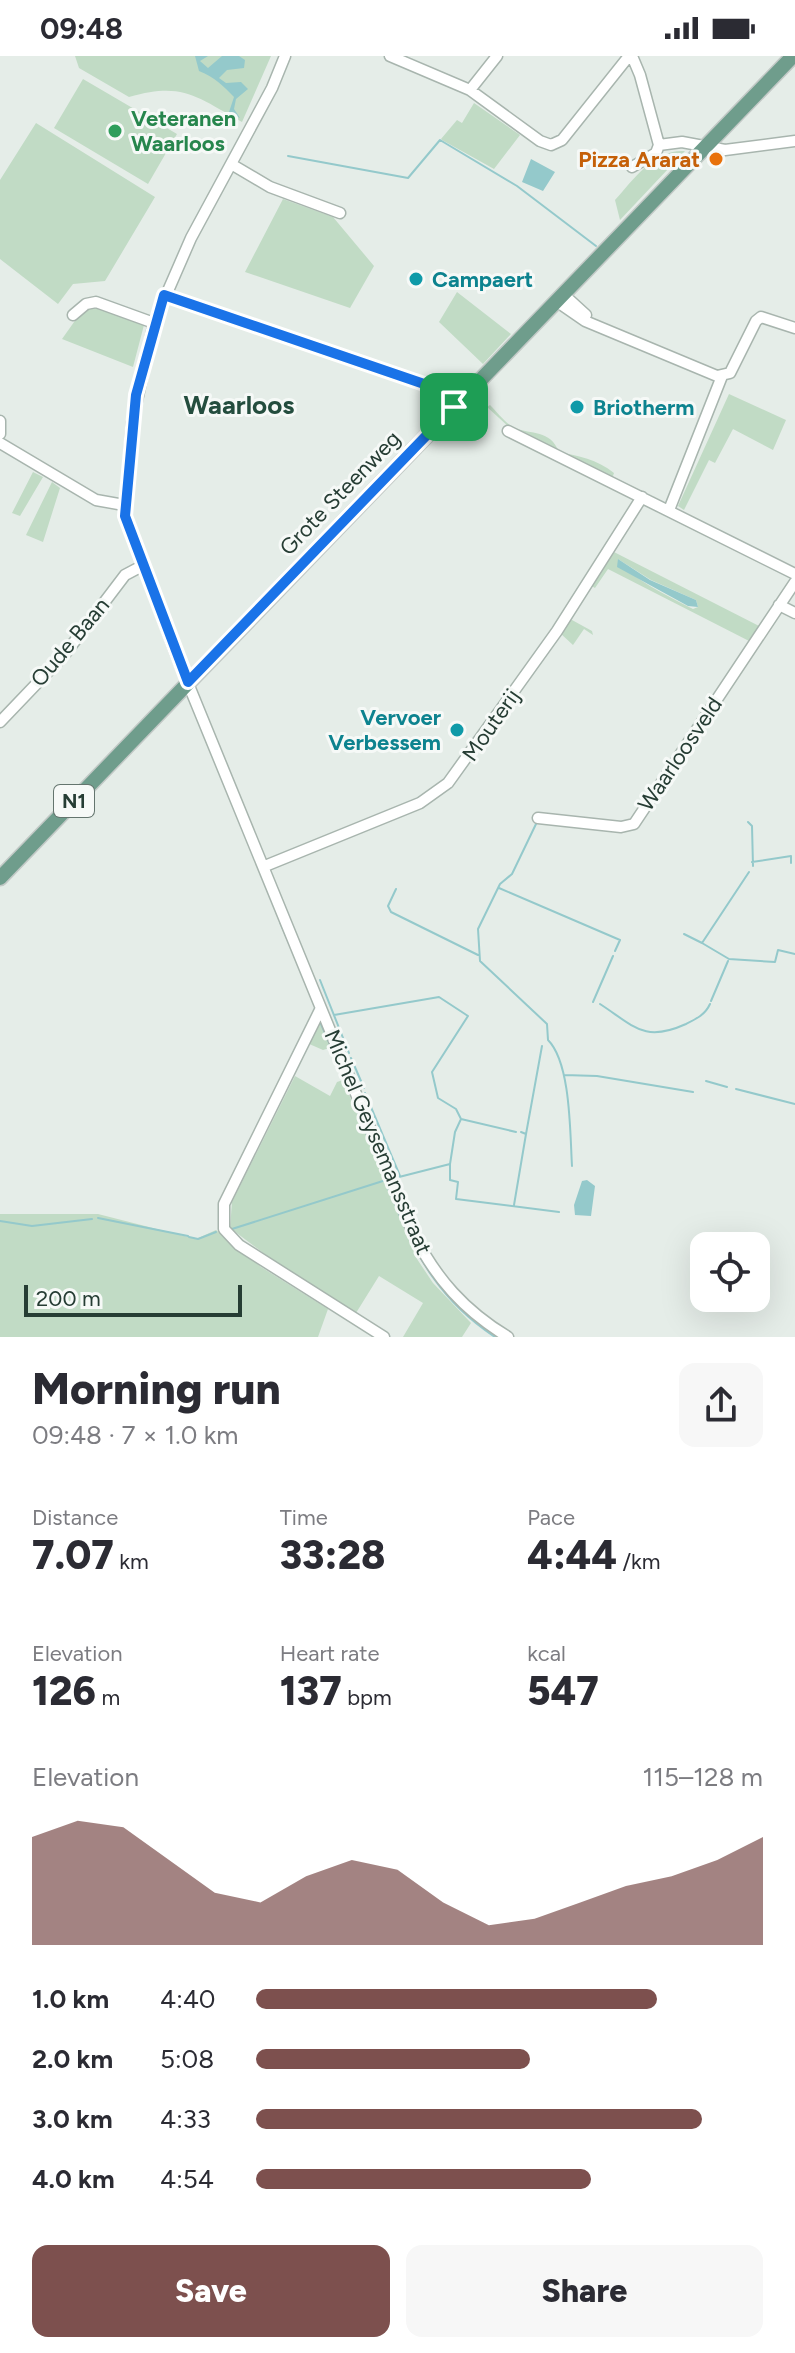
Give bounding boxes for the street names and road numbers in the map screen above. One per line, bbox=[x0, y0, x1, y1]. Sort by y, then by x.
street label: Grote Steenweg bbox=[274, 425, 406, 561]
street label: Oude Baan bbox=[25, 592, 115, 692]
street label: Mouterij bbox=[456, 684, 526, 766]
street label: Waarloosveld bbox=[632, 692, 728, 816]
road number: N1 bbox=[54, 785, 94, 817]
street label: Michel Geysemansstraat bbox=[318, 1025, 438, 1259]

